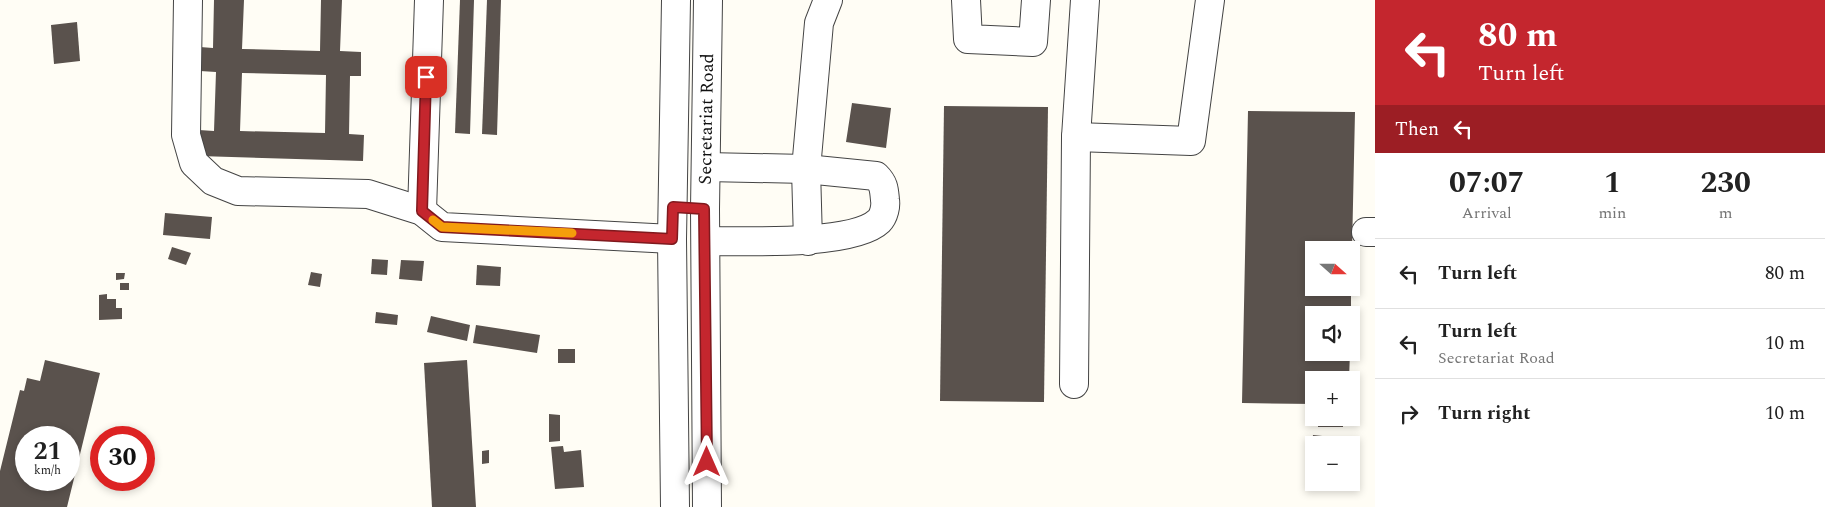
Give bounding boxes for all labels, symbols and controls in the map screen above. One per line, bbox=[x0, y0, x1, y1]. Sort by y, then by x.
text: 80 m bbox=[1478, 9, 1558, 62]
icon: left bbox=[1395, 20, 1460, 85]
street label: Secretariat Road bbox=[692, 53, 721, 185]
pin bbox=[405, 56, 447, 98]
text: Turn left bbox=[1478, 57, 1564, 90]
icon: arrive bbox=[412, 63, 440, 91]
text: Then bbox=[1395, 115, 1439, 144]
icon: left bbox=[1449, 115, 1477, 143]
text: 07:07 bbox=[1449, 160, 1524, 206]
text: 1 bbox=[1604, 160, 1621, 206]
text: 230 bbox=[1700, 160, 1751, 206]
text: Arrival bbox=[1462, 201, 1512, 225]
text: min bbox=[1598, 201, 1626, 225]
text: m bbox=[1719, 201, 1733, 225]
north arrow bbox=[1305, 241, 1360, 296]
map controls bbox=[1305, 241, 1360, 491]
text: Turn left bbox=[1438, 259, 1517, 288]
text: 80 m bbox=[1765, 259, 1805, 288]
icon: left bbox=[1395, 260, 1423, 288]
button: sound bbox=[1305, 306, 1360, 361]
text: Turn left bbox=[1438, 317, 1517, 346]
text: 10 m bbox=[1765, 329, 1805, 358]
icon: left bbox=[1395, 330, 1423, 358]
text: Secretariat Road bbox=[1438, 346, 1555, 370]
button: + bbox=[1305, 371, 1360, 426]
text: Turn right bbox=[1438, 399, 1531, 428]
text: 10 m bbox=[1765, 399, 1805, 428]
icon: right bbox=[1395, 400, 1423, 428]
speed limit sign: 30 bbox=[90, 426, 155, 491]
text: 21 bbox=[33, 433, 62, 471]
position arrow bbox=[680, 435, 732, 487]
button: − bbox=[1305, 436, 1360, 491]
text: km/h bbox=[34, 461, 61, 480]

